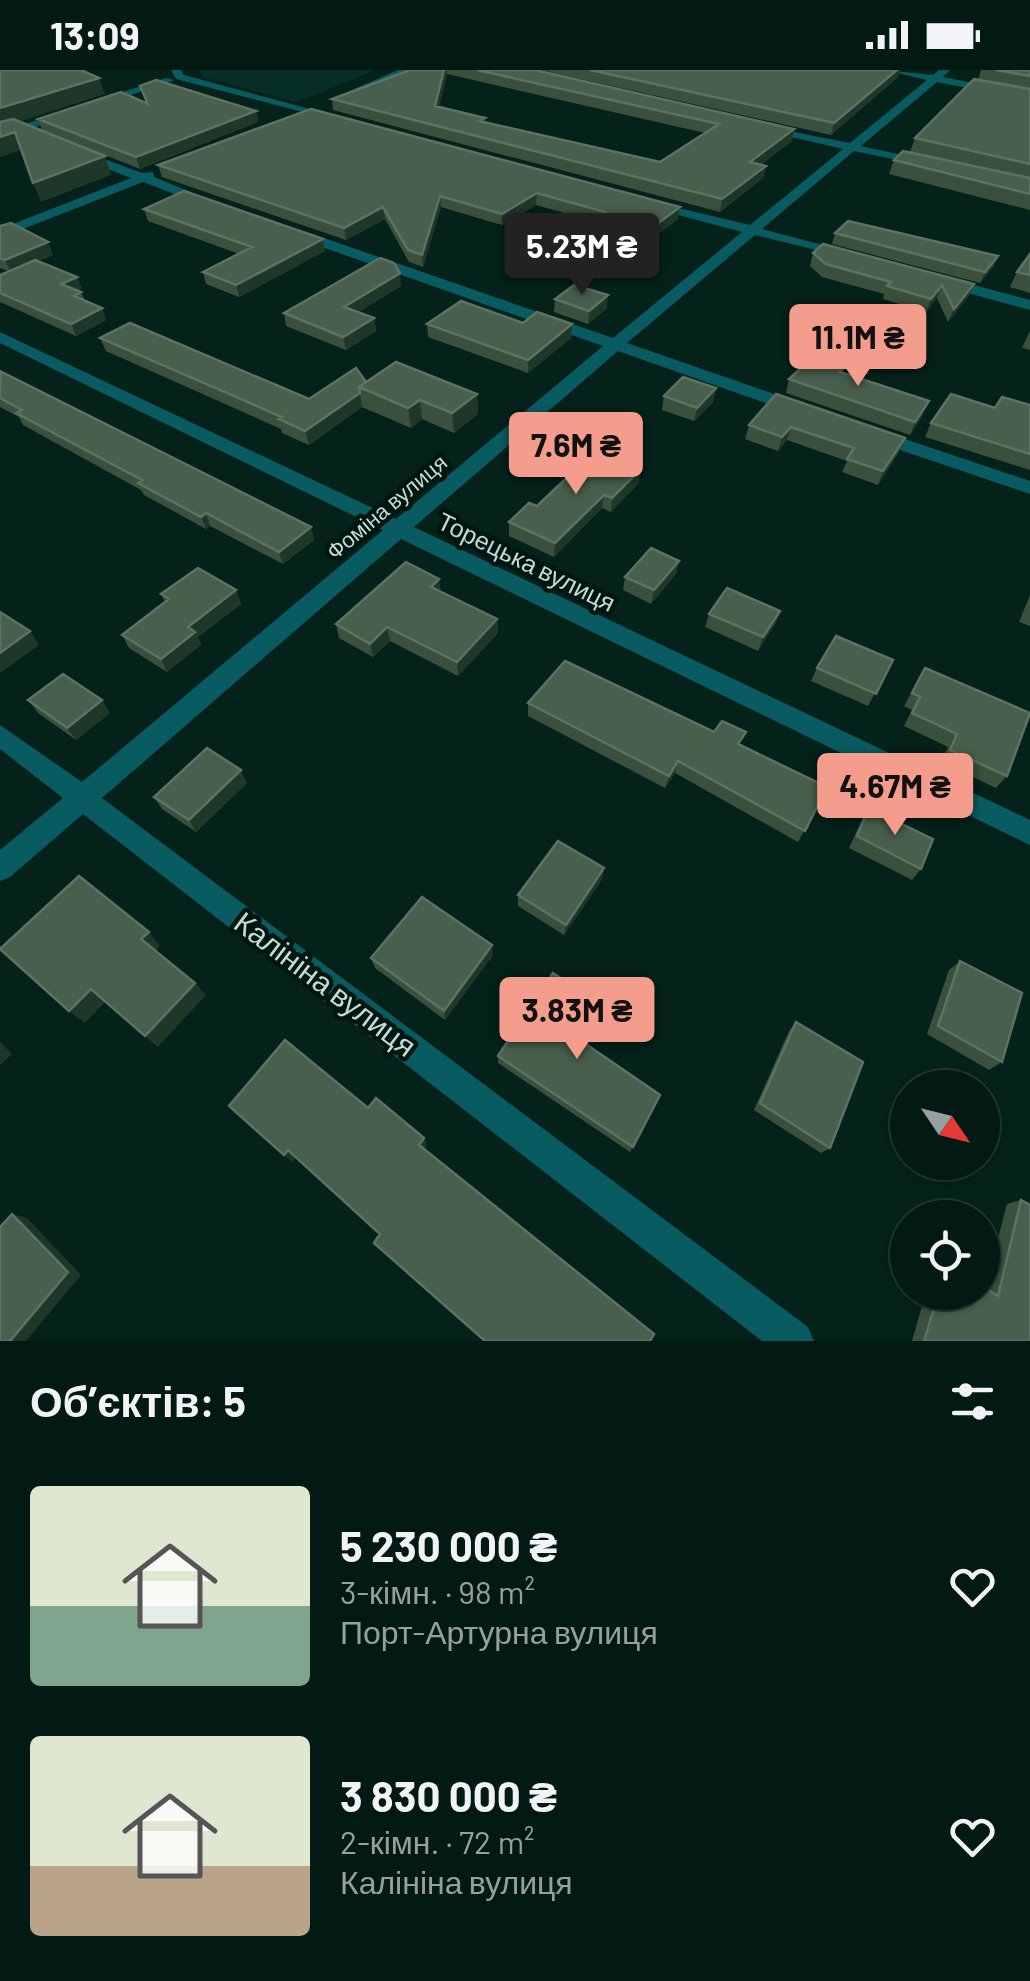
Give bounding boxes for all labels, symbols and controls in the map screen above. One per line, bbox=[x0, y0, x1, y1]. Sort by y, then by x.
text: 13:09 bbox=[50, 12, 140, 58]
pin: 5.23M ₴ bbox=[490, 213, 674, 298]
text: 5.23M ₴ bbox=[526, 226, 638, 264]
pin: 11.1M ₴ bbox=[766, 304, 950, 389]
text: 11.1M ₴ bbox=[811, 317, 905, 355]
pin: 7.6M ₴ bbox=[495, 412, 657, 497]
text: 7.6M ₴ bbox=[531, 425, 621, 463]
street label: Фоміна вулиця bbox=[321, 448, 452, 565]
street label: Торецька вулиця bbox=[433, 505, 621, 617]
pin: 4.67M ₴ bbox=[803, 753, 987, 838]
text: 4.67M ₴ bbox=[839, 766, 951, 804]
street label: Калініна вулиця bbox=[228, 903, 424, 1063]
pin: 3.83M ₴ bbox=[485, 977, 669, 1062]
text: 3.83M ₴ bbox=[521, 990, 633, 1028]
north arrow bbox=[890, 1070, 1000, 1180]
map controls bbox=[890, 1070, 1000, 1310]
button: locate bbox=[890, 1200, 1000, 1310]
icon: filters bbox=[945, 1374, 1000, 1429]
text: Об’єктів: 5 bbox=[30, 1375, 246, 1425]
text: 5 230 000 ₴ bbox=[340, 1520, 557, 1570]
icon: home bbox=[110, 1526, 230, 1646]
icon: heart bbox=[945, 1559, 1000, 1614]
text: 3-кімн. · 98 m² bbox=[340, 1572, 535, 1610]
text: Порт-Артурна вулиця bbox=[340, 1612, 658, 1650]
text: 3 830 000 ₴ bbox=[340, 1770, 557, 1820]
icon: home bbox=[110, 1776, 230, 1896]
icon: heart bbox=[945, 1809, 1000, 1864]
text: 2-кімн. · 72 m² bbox=[340, 1822, 535, 1860]
text: Калініна вулиця bbox=[340, 1862, 573, 1900]

